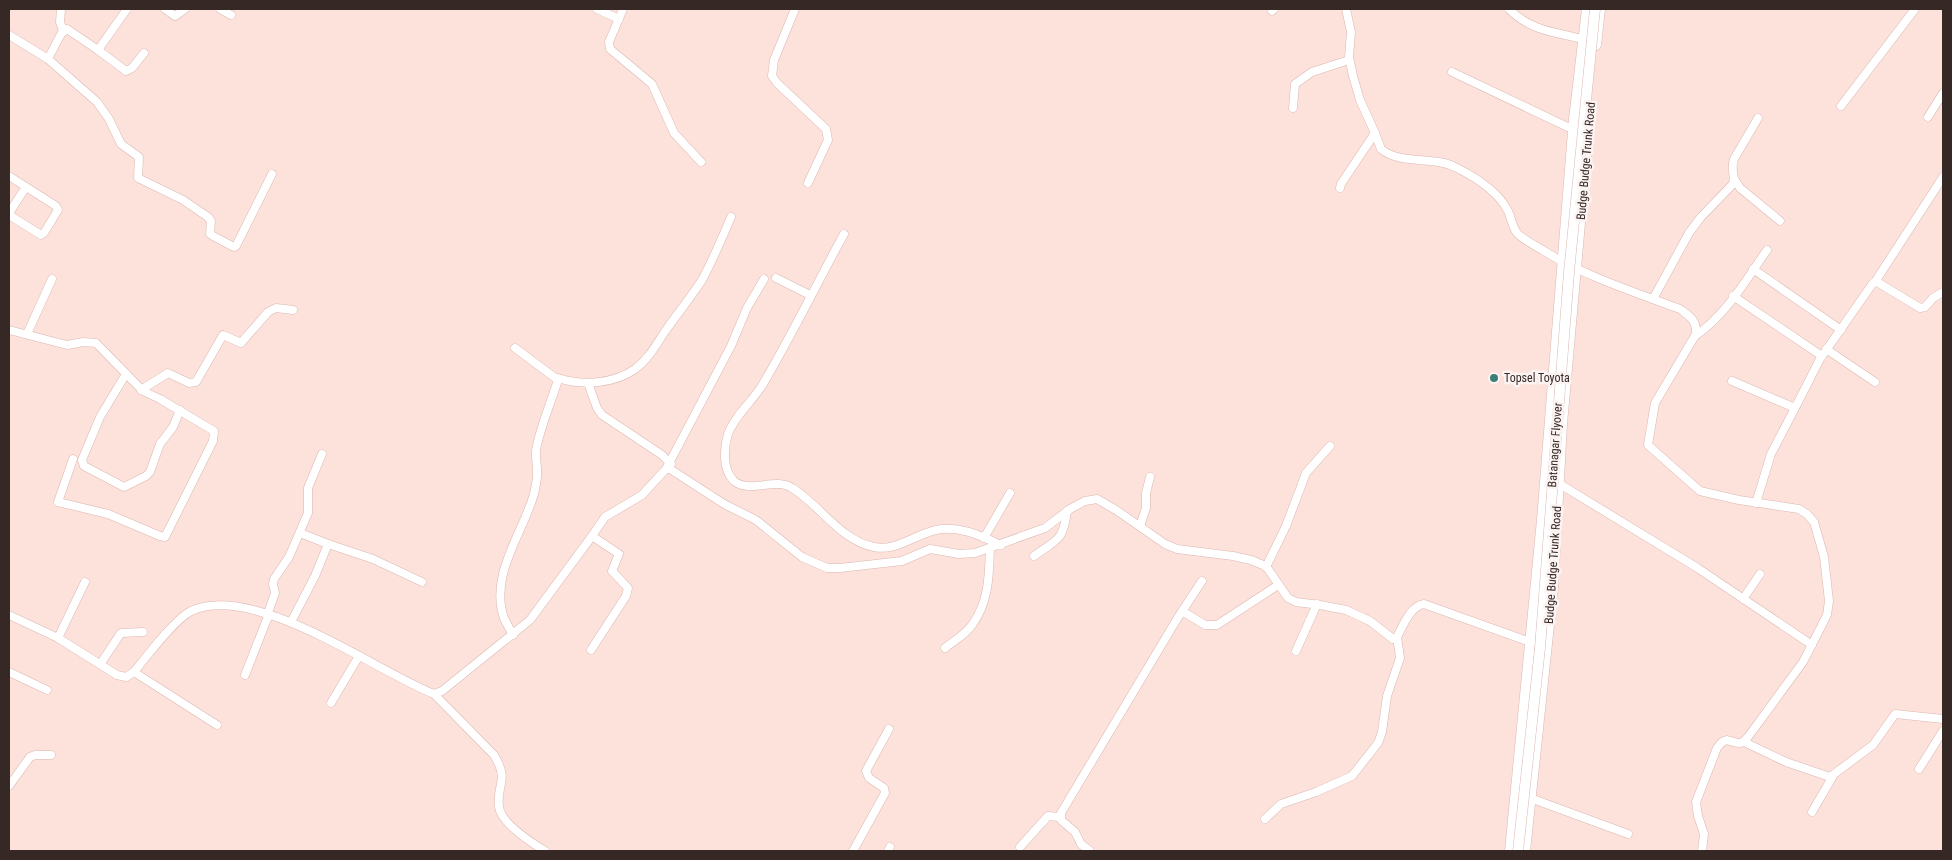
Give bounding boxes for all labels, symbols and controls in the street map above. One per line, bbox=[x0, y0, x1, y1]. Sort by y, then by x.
street label: Budge Budge Trunk Road bbox=[1574, 101, 1598, 221]
place label: Topsel Toyota bbox=[1504, 371, 1570, 385]
marker: Topsel Toyota bbox=[1488, 372, 1500, 384]
street label: Batanagar Flyover bbox=[1545, 402, 1565, 488]
street label: Budge Budge Trunk Road bbox=[1542, 505, 1564, 625]

